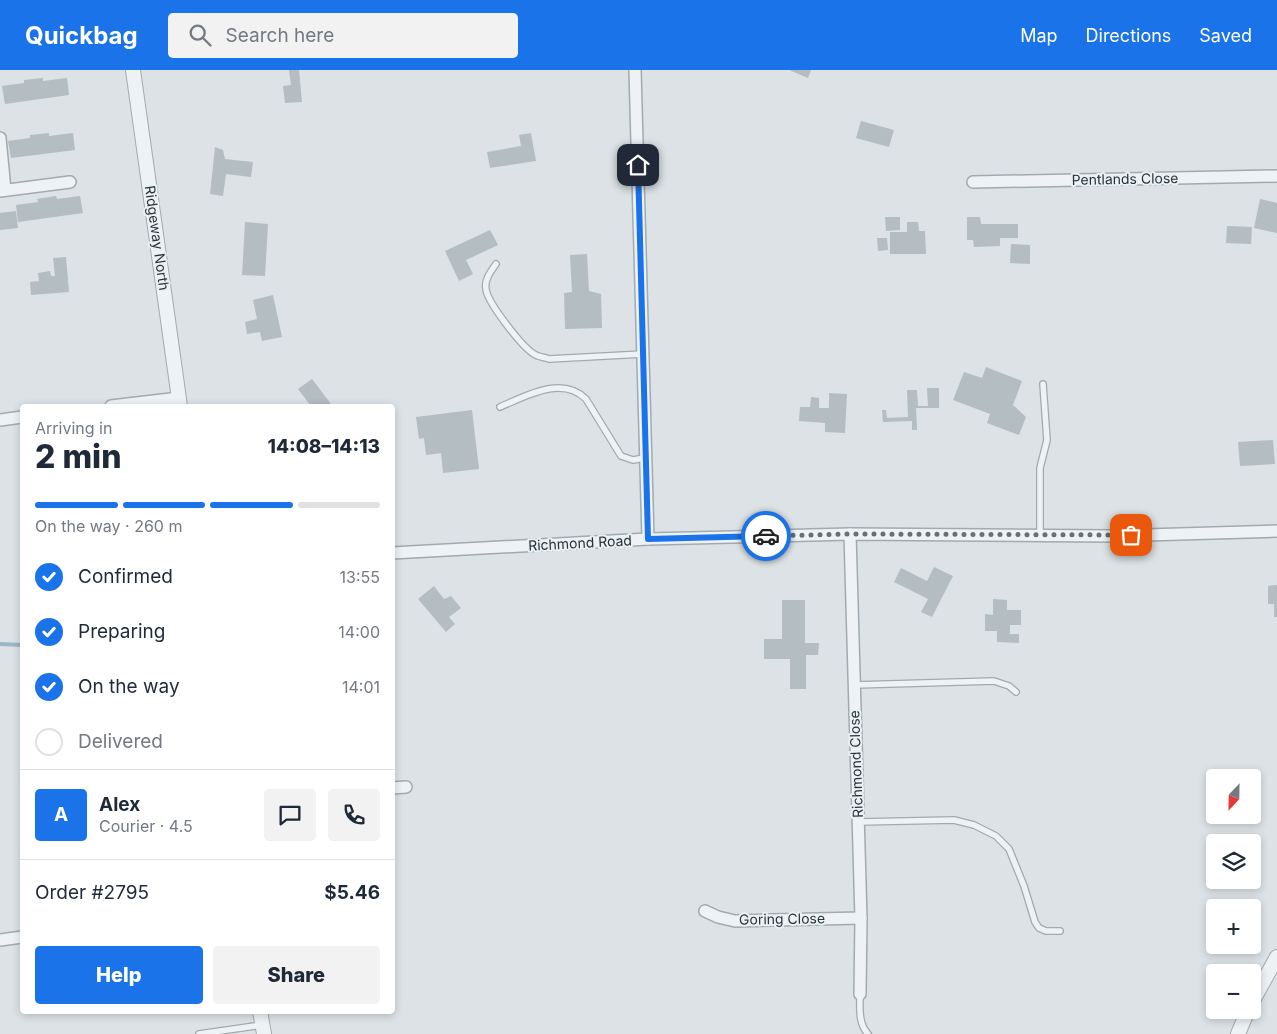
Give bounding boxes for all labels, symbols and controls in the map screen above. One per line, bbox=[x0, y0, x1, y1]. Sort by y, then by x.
search box bbox=[168, 13, 518, 58]
text: Quickbag bbox=[25, 21, 138, 50]
icon: search bbox=[186, 21, 214, 49]
text: Search here bbox=[226, 24, 334, 47]
text: Map bbox=[1020, 25, 1058, 46]
text: Directions bbox=[1086, 25, 1171, 46]
text: Saved bbox=[1199, 25, 1252, 46]
pin bbox=[617, 144, 659, 186]
icon: home bbox=[624, 151, 652, 179]
street label: Pentlands Close bbox=[1071, 169, 1179, 188]
street label: Ridgeway North bbox=[142, 184, 173, 291]
text: Arriving in bbox=[35, 418, 112, 438]
text: 14:08–14:13 bbox=[268, 435, 380, 458]
text: 2 min bbox=[35, 437, 121, 476]
courier bbox=[741, 511, 791, 561]
pin bbox=[1110, 514, 1152, 556]
text: On the way · 260 m bbox=[35, 516, 182, 536]
icon: bag bbox=[1117, 521, 1145, 549]
icon: car bbox=[752, 522, 780, 550]
street label: Richmond Road bbox=[528, 531, 632, 554]
icon: check bbox=[35, 563, 63, 591]
text: Confirmed bbox=[78, 565, 173, 588]
text: 13:55 bbox=[340, 567, 380, 587]
icon: check bbox=[35, 618, 63, 646]
text: Preparing bbox=[78, 620, 165, 643]
text: 14:00 bbox=[338, 622, 380, 642]
icon: check bbox=[35, 673, 63, 701]
text: On the way bbox=[78, 675, 180, 698]
text: 14:01 bbox=[342, 677, 380, 697]
street label: Richmond Close bbox=[845, 710, 866, 818]
text: Delivered bbox=[78, 730, 163, 753]
north arrow bbox=[1206, 769, 1261, 824]
map controls bbox=[1206, 769, 1261, 1019]
button: chat bbox=[264, 789, 316, 841]
button: phone bbox=[328, 789, 380, 841]
text: Alex bbox=[99, 793, 140, 816]
text: A bbox=[54, 803, 68, 826]
text: Courier · 4.5 bbox=[99, 816, 193, 836]
button: layers bbox=[1206, 834, 1261, 889]
text: Order #2795 bbox=[35, 881, 149, 904]
text: $5.46 bbox=[324, 881, 380, 904]
button: + bbox=[1206, 899, 1261, 954]
street label: Goring Close bbox=[739, 909, 825, 928]
button: Help bbox=[35, 946, 203, 1004]
button: Share bbox=[213, 946, 380, 1004]
button: − bbox=[1206, 964, 1261, 1019]

